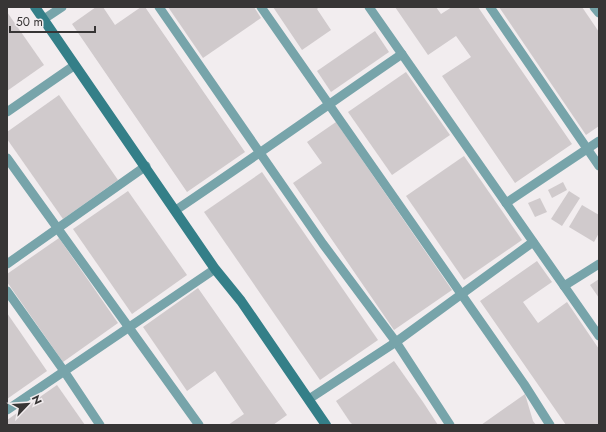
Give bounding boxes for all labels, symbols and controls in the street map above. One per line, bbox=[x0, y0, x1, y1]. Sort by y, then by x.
scale bar bbox=[10, 8, 95, 34]
text: 50 m bbox=[16, 13, 43, 31]
north arrow bbox=[8, 384, 48, 424]
text: N bbox=[28, 392, 46, 407]

